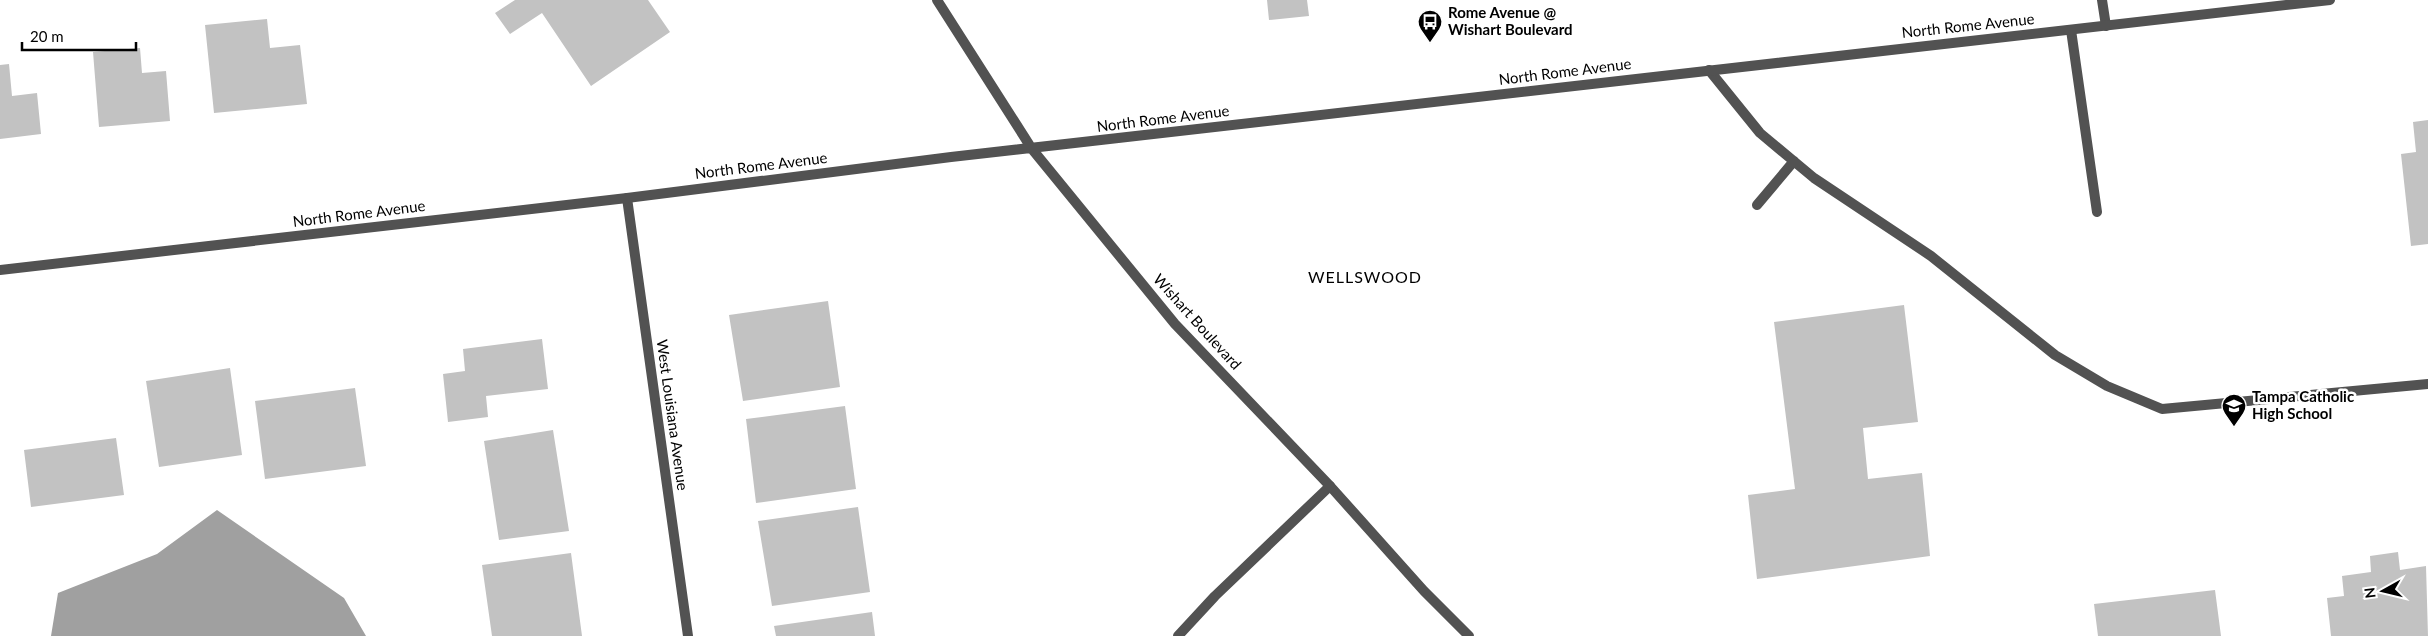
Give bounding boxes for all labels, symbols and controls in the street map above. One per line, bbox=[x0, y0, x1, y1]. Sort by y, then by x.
place label: Rome Avenue @ Wishart Boulevard bbox=[1448, 3, 1573, 38]
bus stop icon: Rome Avenue @ Wishart Boulevard bbox=[1417, 9, 1443, 43]
street label: North Rome Avenue bbox=[1901, 9, 2035, 41]
scale bar bbox=[22, 20, 136, 52]
text: 20 m bbox=[30, 27, 64, 45]
street label: North Rome Avenue bbox=[1498, 54, 1632, 88]
street label: North Rome Avenue bbox=[1096, 101, 1230, 135]
street label: North Rome Avenue bbox=[694, 148, 828, 182]
street label: North Rome Avenue bbox=[292, 196, 426, 230]
district label: WELLSWOOD bbox=[1308, 267, 1422, 286]
street label: Wishart Boulevard bbox=[1150, 270, 1245, 373]
street label: West Louisiana Avenue bbox=[653, 338, 693, 492]
place label: Tampa Catholic High School bbox=[2252, 387, 2354, 422]
school or university icon: Tampa Catholic High School bbox=[2221, 393, 2247, 427]
north arrow bbox=[2358, 566, 2408, 616]
text: N bbox=[2360, 586, 2379, 599]

